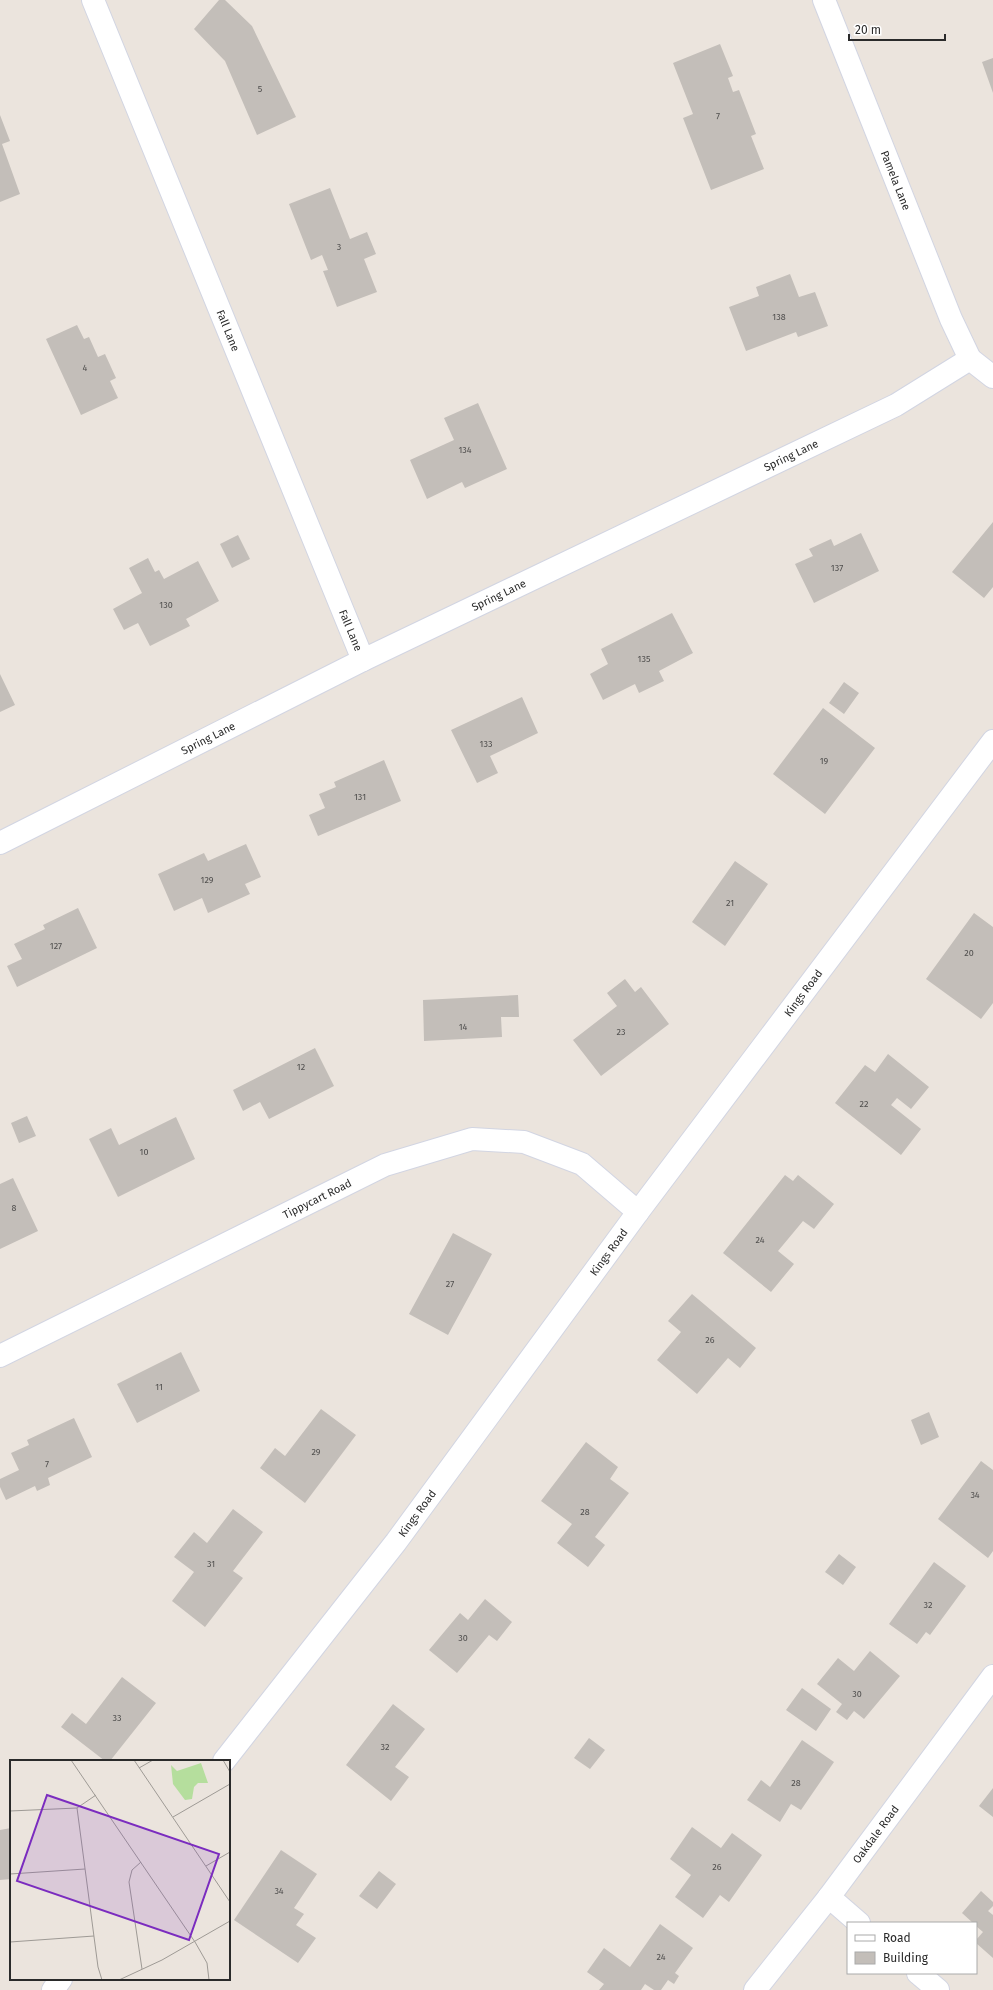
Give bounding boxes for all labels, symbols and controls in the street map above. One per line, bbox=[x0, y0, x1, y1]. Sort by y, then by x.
scale bar bbox=[849, 16, 945, 42]
text: 20 m bbox=[855, 23, 881, 37]
house number: 5 bbox=[258, 84, 263, 94]
house number: 7 bbox=[716, 111, 720, 121]
street label: Pamela Lane bbox=[878, 149, 913, 212]
house number: 3 bbox=[337, 242, 341, 252]
street label: Fall Lane bbox=[213, 308, 242, 353]
house number: 138 bbox=[772, 312, 786, 322]
house number: 4 bbox=[83, 363, 88, 373]
street label: Spring Lane bbox=[762, 437, 821, 474]
house number: 134 bbox=[458, 445, 472, 455]
house number: 137 bbox=[831, 563, 843, 573]
street label: Spring Lane bbox=[470, 577, 528, 614]
house number: 130 bbox=[159, 600, 173, 610]
street label: Fall Lane bbox=[336, 608, 365, 653]
house number: 135 bbox=[638, 654, 651, 664]
street label: Spring Lane bbox=[179, 720, 237, 758]
house number: 133 bbox=[480, 739, 492, 749]
house number: 19 bbox=[820, 756, 829, 766]
house number: 131 bbox=[354, 792, 366, 802]
house number: 129 bbox=[201, 875, 214, 885]
house number: 21 bbox=[726, 898, 734, 908]
house number: 127 bbox=[50, 941, 62, 951]
house number: 20 bbox=[964, 948, 974, 958]
street label: Kings Road bbox=[782, 967, 825, 1019]
house number: 14 bbox=[459, 1022, 468, 1032]
house number: 23 bbox=[617, 1027, 625, 1037]
house number: 12 bbox=[297, 1062, 305, 1072]
house number: 22 bbox=[860, 1099, 868, 1109]
house number: 10 bbox=[140, 1147, 148, 1157]
street label: Tippycart Road bbox=[281, 1177, 354, 1222]
house number: 8 bbox=[12, 1203, 17, 1213]
street label: Kings Road bbox=[587, 1226, 631, 1278]
house number: 24 bbox=[755, 1235, 765, 1245]
house number: 27 bbox=[446, 1279, 454, 1289]
house number: 26 bbox=[705, 1335, 715, 1345]
house number: 11 bbox=[155, 1382, 163, 1392]
house number: 29 bbox=[311, 1447, 321, 1457]
house number: 7 bbox=[45, 1459, 49, 1469]
street label: Kings Road bbox=[396, 1488, 439, 1540]
house number: 34 bbox=[970, 1490, 980, 1500]
house number: 28 bbox=[580, 1507, 590, 1517]
house number: 31 bbox=[207, 1559, 215, 1569]
house number: 32 bbox=[924, 1600, 932, 1610]
house number: 30 bbox=[458, 1633, 468, 1643]
house number: 30 bbox=[852, 1689, 862, 1699]
house number: 33 bbox=[113, 1713, 121, 1723]
house number: 32 bbox=[381, 1742, 389, 1752]
inset map bbox=[10, 1760, 230, 1980]
house number: 28 bbox=[791, 1778, 801, 1788]
street label: Oakdale Road bbox=[850, 1803, 902, 1866]
house number: 26 bbox=[712, 1862, 722, 1872]
house number: 34 bbox=[274, 1886, 284, 1896]
legend bbox=[847, 1922, 977, 1974]
text: Road bbox=[883, 1931, 911, 1945]
text: Building bbox=[883, 1951, 929, 1965]
house number: 24 bbox=[656, 1952, 666, 1962]

